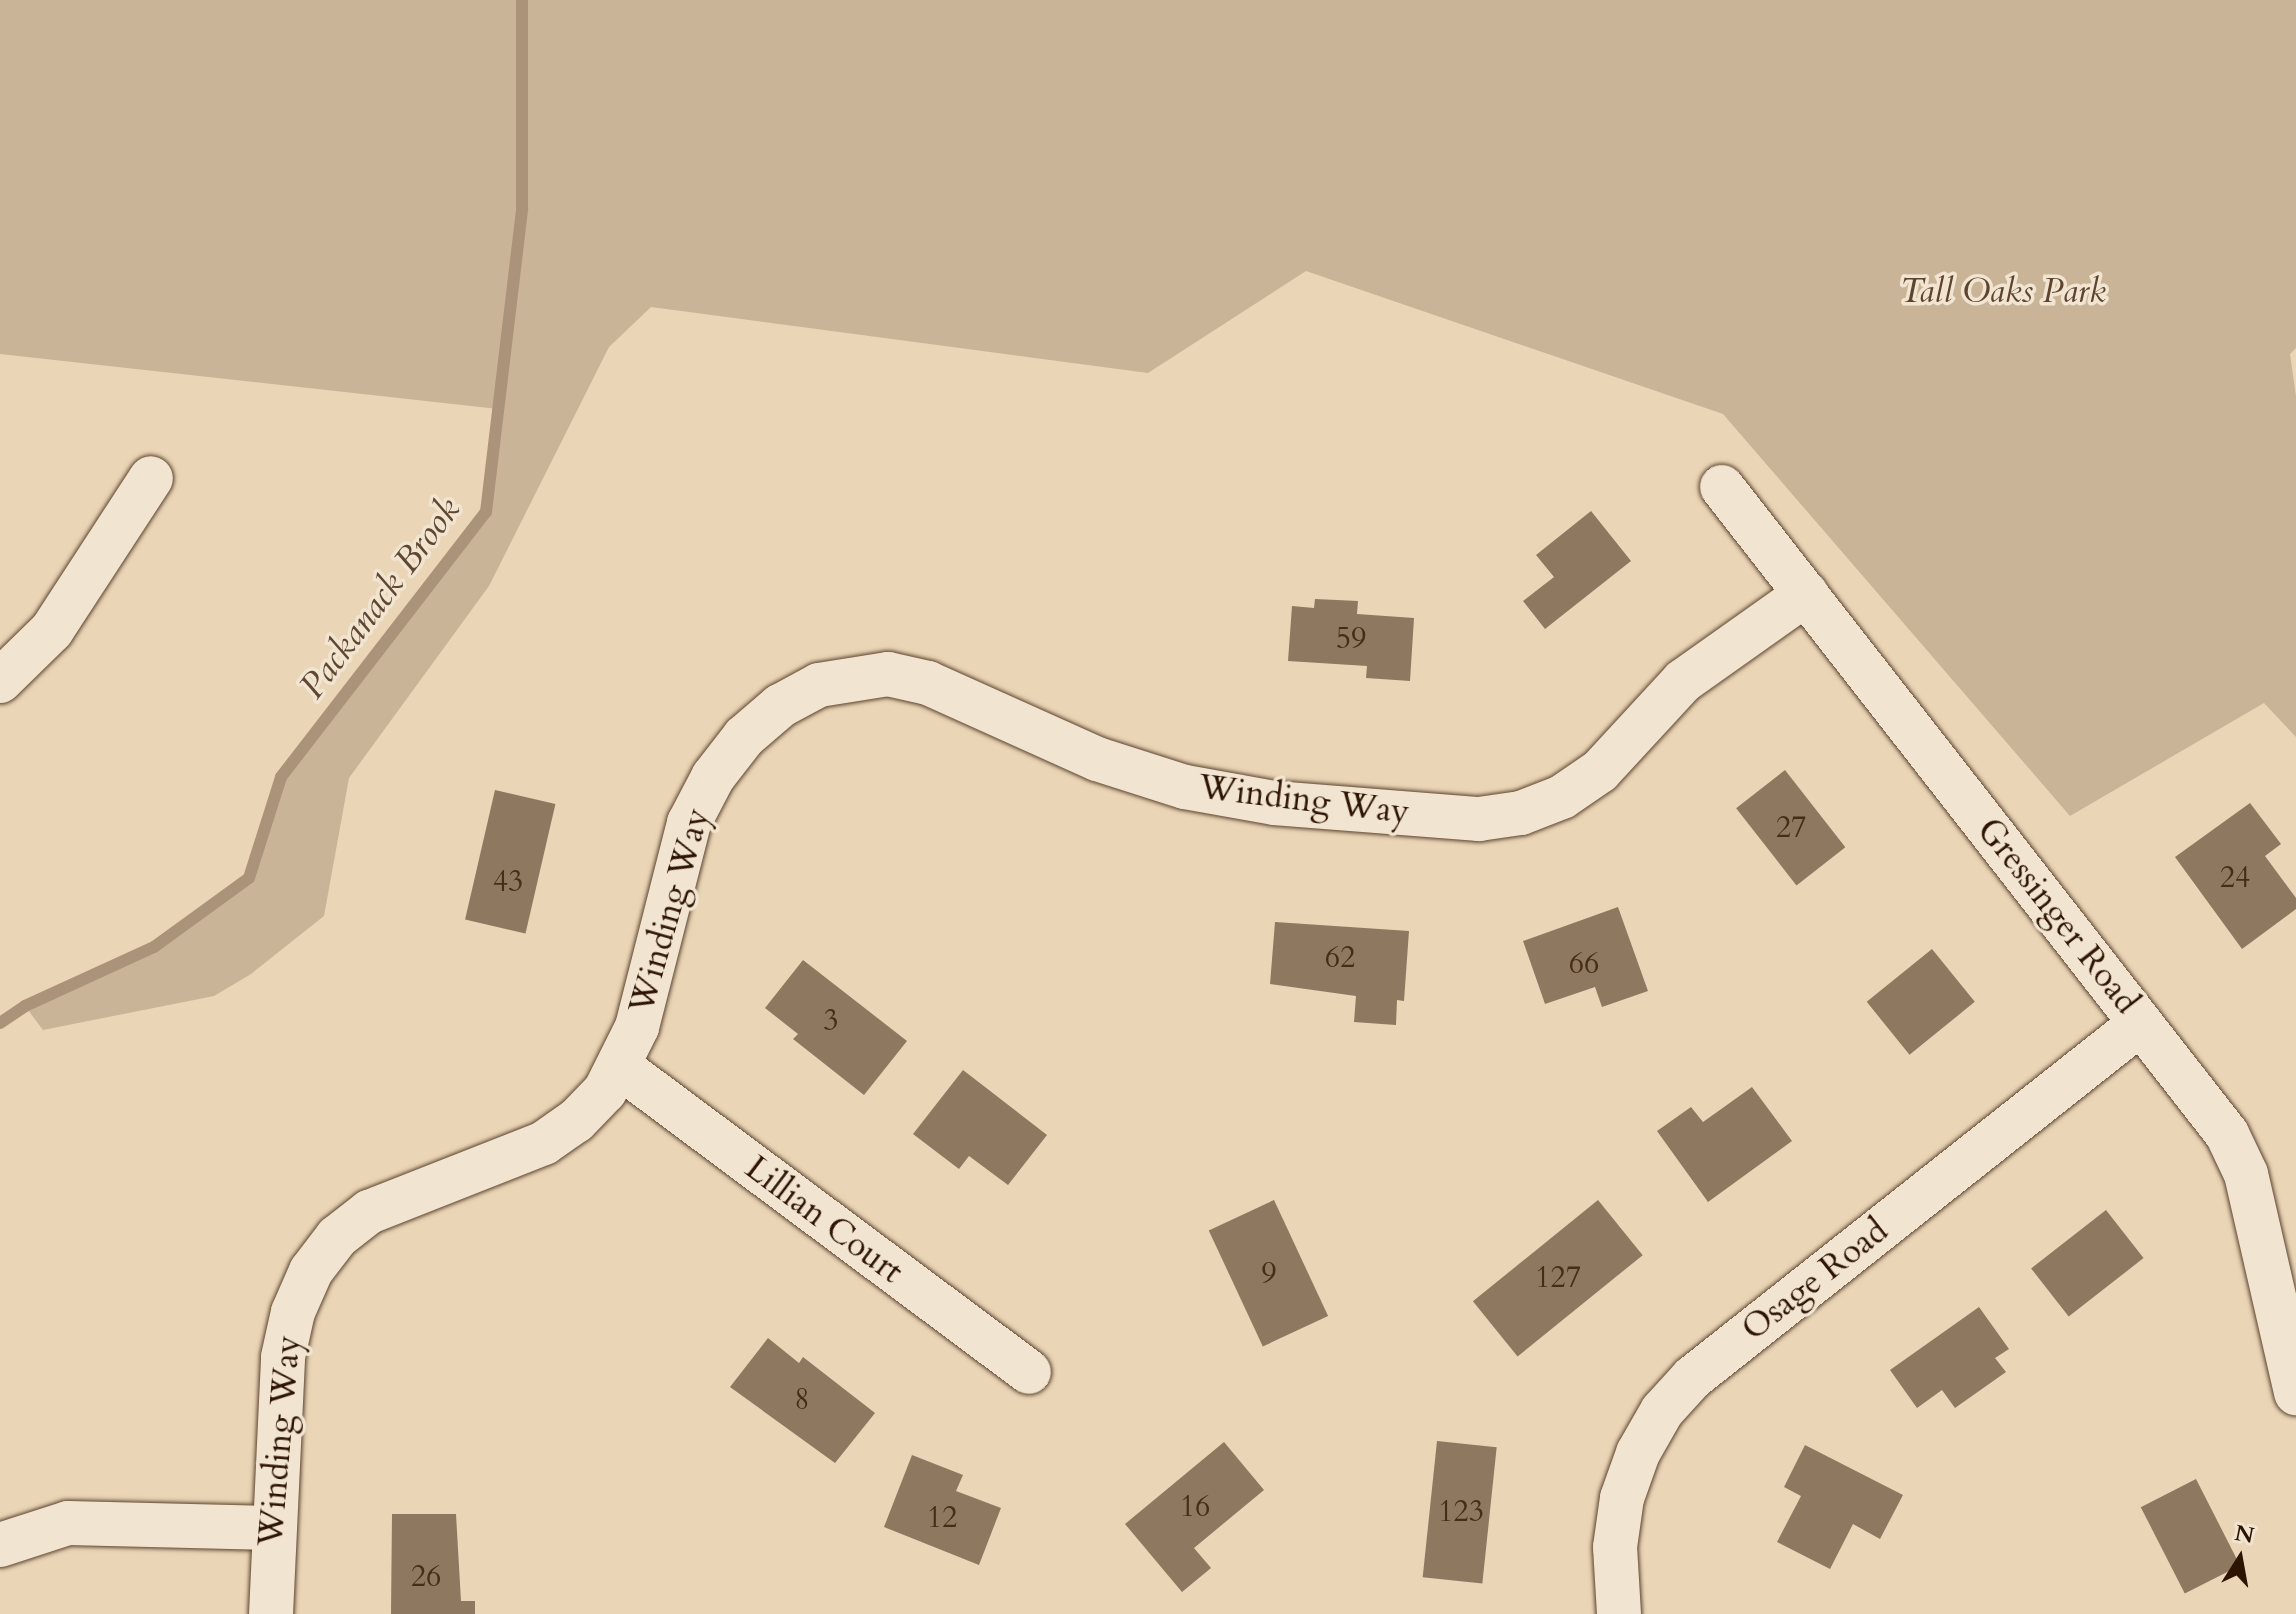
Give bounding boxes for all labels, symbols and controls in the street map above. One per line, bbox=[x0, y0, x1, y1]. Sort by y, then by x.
park label: Tall Oaks Park bbox=[1900, 272, 2106, 312]
water label: Packanack Brook bbox=[290, 489, 470, 707]
house number: 59 bbox=[1336, 621, 1366, 657]
street label: Winding Way bbox=[1196, 767, 1412, 833]
street label: Winding Way bbox=[621, 804, 719, 1018]
house number: 27 bbox=[1776, 810, 1806, 846]
street label: Gressinger Road bbox=[1969, 810, 2147, 1022]
house number: 24 bbox=[2220, 860, 2250, 896]
house number: 43 bbox=[493, 864, 523, 900]
house number: 62 bbox=[1325, 940, 1355, 976]
house number: 66 bbox=[1569, 946, 1599, 982]
house number: 3 bbox=[823, 1003, 839, 1039]
street label: Lillian Court bbox=[737, 1148, 911, 1292]
street label: Osage Road bbox=[1734, 1210, 1896, 1350]
house number: 9 bbox=[1261, 1256, 1277, 1292]
house number: 127 bbox=[1535, 1260, 1581, 1296]
street label: Winding Way bbox=[250, 1334, 310, 1548]
house number: 8 bbox=[794, 1382, 810, 1418]
house number: 16 bbox=[1180, 1489, 1210, 1525]
house number: 123 bbox=[1438, 1494, 1484, 1530]
house number: 12 bbox=[927, 1500, 957, 1536]
north arrow bbox=[2200, 1518, 2280, 1598]
text: N bbox=[2232, 1518, 2257, 1551]
house number: 26 bbox=[411, 1559, 441, 1595]

